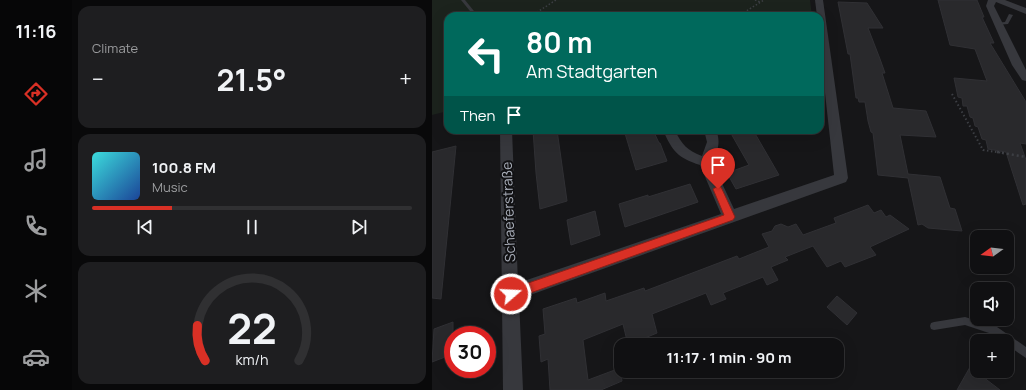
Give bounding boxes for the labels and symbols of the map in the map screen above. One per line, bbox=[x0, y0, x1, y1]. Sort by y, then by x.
pin bbox=[701, 148, 735, 189]
street label: Schaeferstraße bbox=[497, 162, 519, 262]
north arrow bbox=[970, 230, 1014, 274]
position arrow bbox=[490, 273, 532, 315]
speed limit sign: 30 bbox=[444, 326, 496, 378]

